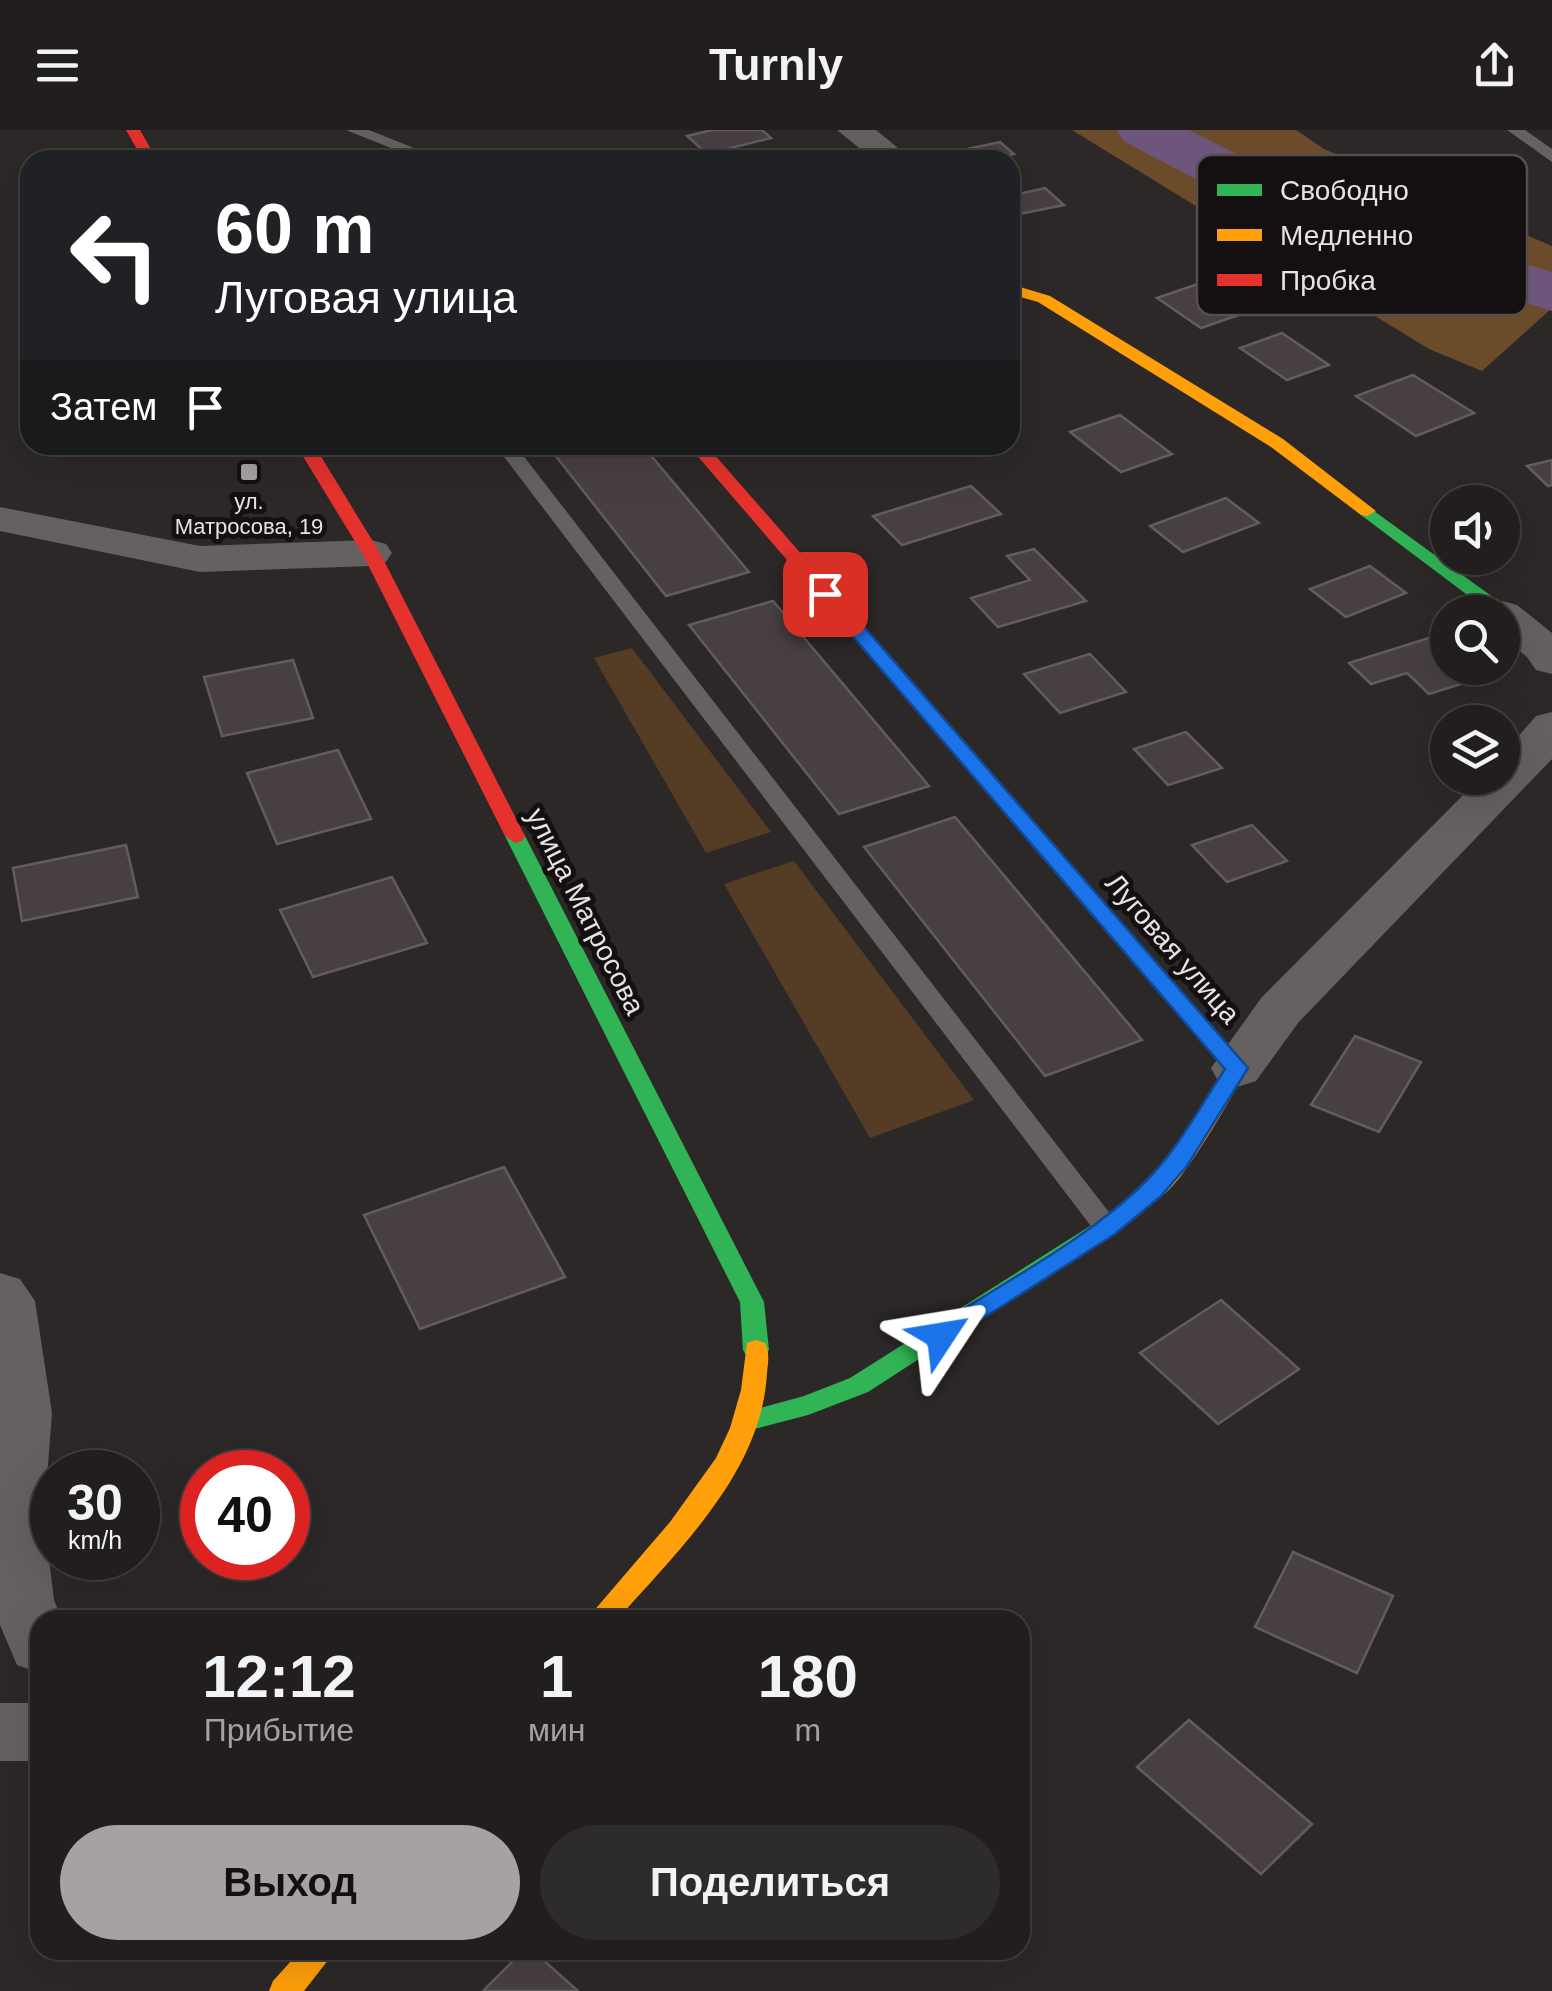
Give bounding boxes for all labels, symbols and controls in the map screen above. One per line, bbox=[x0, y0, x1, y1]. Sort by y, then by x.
icon: menu bbox=[30, 38, 85, 93]
icon: share bbox=[1467, 38, 1522, 93]
text: Turnly bbox=[709, 39, 843, 90]
legend bbox=[1197, 155, 1527, 315]
text: Свободно bbox=[1280, 175, 1409, 206]
icon: left bbox=[50, 190, 180, 320]
text: 60 m bbox=[215, 190, 375, 268]
text: Медленно bbox=[1280, 220, 1413, 251]
text: Пробка bbox=[1280, 265, 1376, 296]
text: Луговая улица bbox=[215, 272, 517, 323]
icon: arrive bbox=[178, 380, 233, 435]
text: Затем bbox=[50, 386, 158, 428]
marker: ул. Матросова, 19 bbox=[238, 461, 260, 483]
map controls bbox=[1430, 485, 1520, 795]
button: sound bbox=[1430, 485, 1520, 575]
place label: ул. Матросова, 19 bbox=[175, 489, 323, 539]
pin bbox=[783, 552, 868, 637]
icon: arrive bbox=[798, 567, 853, 622]
button: search bbox=[1430, 595, 1520, 685]
button: layers bbox=[1430, 705, 1520, 795]
street label: улица Матросова bbox=[520, 803, 651, 1020]
street label: Луговая улица bbox=[1099, 867, 1246, 1030]
position arrow bbox=[889, 1284, 993, 1388]
speed limit sign: 40 bbox=[180, 1450, 310, 1580]
text: 30 bbox=[67, 1475, 123, 1531]
text: km/h bbox=[68, 1526, 122, 1554]
text: 12:12 bbox=[202, 1643, 356, 1710]
text: 1 bbox=[540, 1643, 573, 1710]
text: 180 bbox=[758, 1643, 858, 1710]
text: Прибытие bbox=[204, 1712, 354, 1748]
text: мин bbox=[528, 1712, 585, 1748]
text: m bbox=[794, 1712, 821, 1748]
button: Выход bbox=[60, 1825, 520, 1940]
button: Поделиться bbox=[540, 1825, 1000, 1940]

